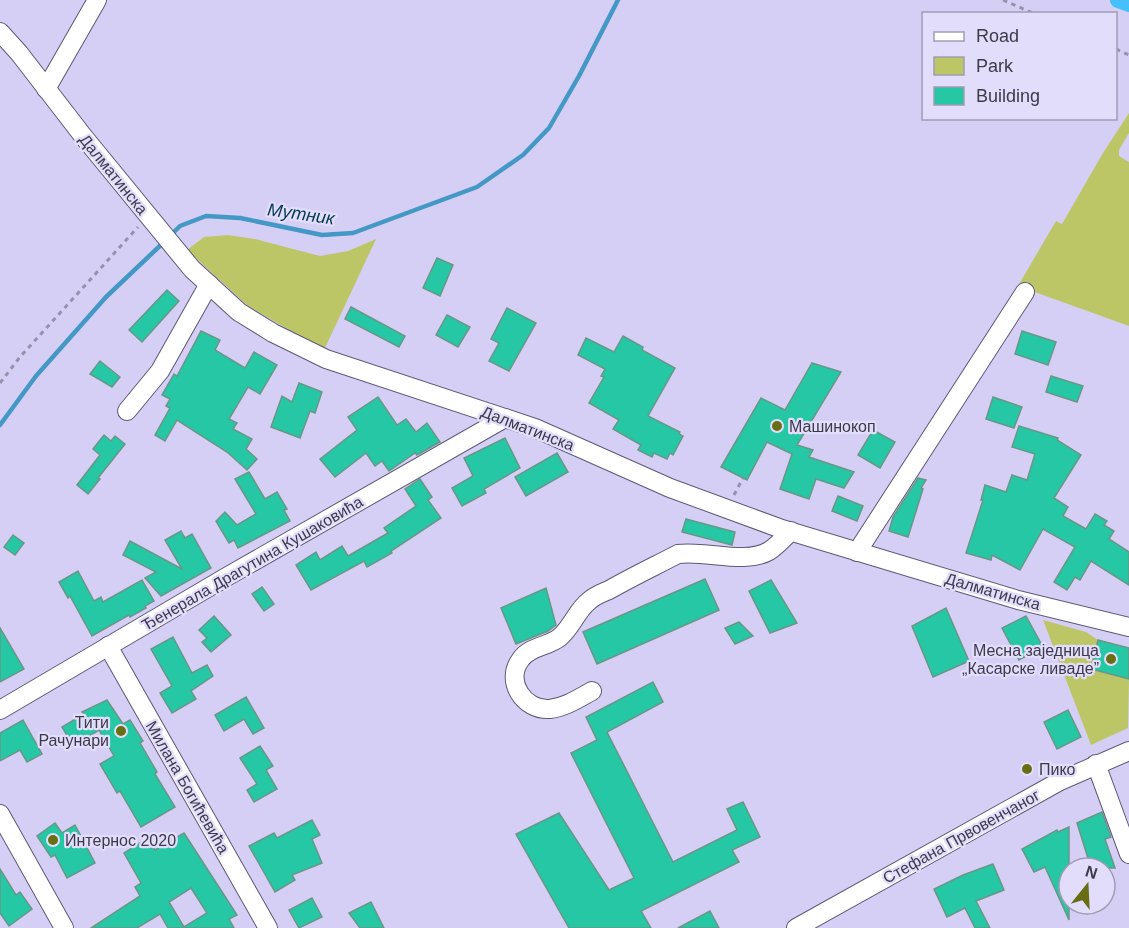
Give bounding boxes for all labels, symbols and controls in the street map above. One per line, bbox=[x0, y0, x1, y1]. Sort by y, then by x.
legend bbox=[922, 12, 1117, 120]
text: Road bbox=[976, 26, 1019, 46]
text: Park bbox=[976, 56, 1014, 76]
text: Building bbox=[976, 86, 1040, 106]
street label: Далматинска bbox=[76, 131, 151, 218]
water label: Мутник bbox=[266, 199, 337, 229]
street label: Далматинска bbox=[479, 403, 577, 454]
place label: Машинокоп bbox=[789, 418, 876, 435]
marker: Машинокоп bbox=[770, 419, 784, 433]
street label: Ђенерала Драгутина Кушаковића bbox=[139, 493, 366, 634]
street label: Далматинска bbox=[943, 570, 1042, 613]
place label: Месна заједница „Касарске ливаде” bbox=[962, 642, 1099, 677]
marker: Месна заједница „Касарске ливаде” bbox=[1104, 652, 1118, 666]
place label: Тити Рачунари bbox=[38, 714, 109, 749]
street label: Милана Богићевића bbox=[143, 718, 232, 856]
marker: Тити Рачунари bbox=[114, 724, 128, 738]
place label: Пико bbox=[1039, 761, 1076, 778]
marker: Пико bbox=[1020, 762, 1034, 776]
street label: Стефана Првовенчаног bbox=[880, 786, 1043, 887]
place label: Интернос 2020 bbox=[65, 832, 176, 849]
marker: Интернос 2020 bbox=[46, 833, 60, 847]
north arrow bbox=[1057, 856, 1117, 916]
text: N bbox=[1083, 862, 1100, 882]

